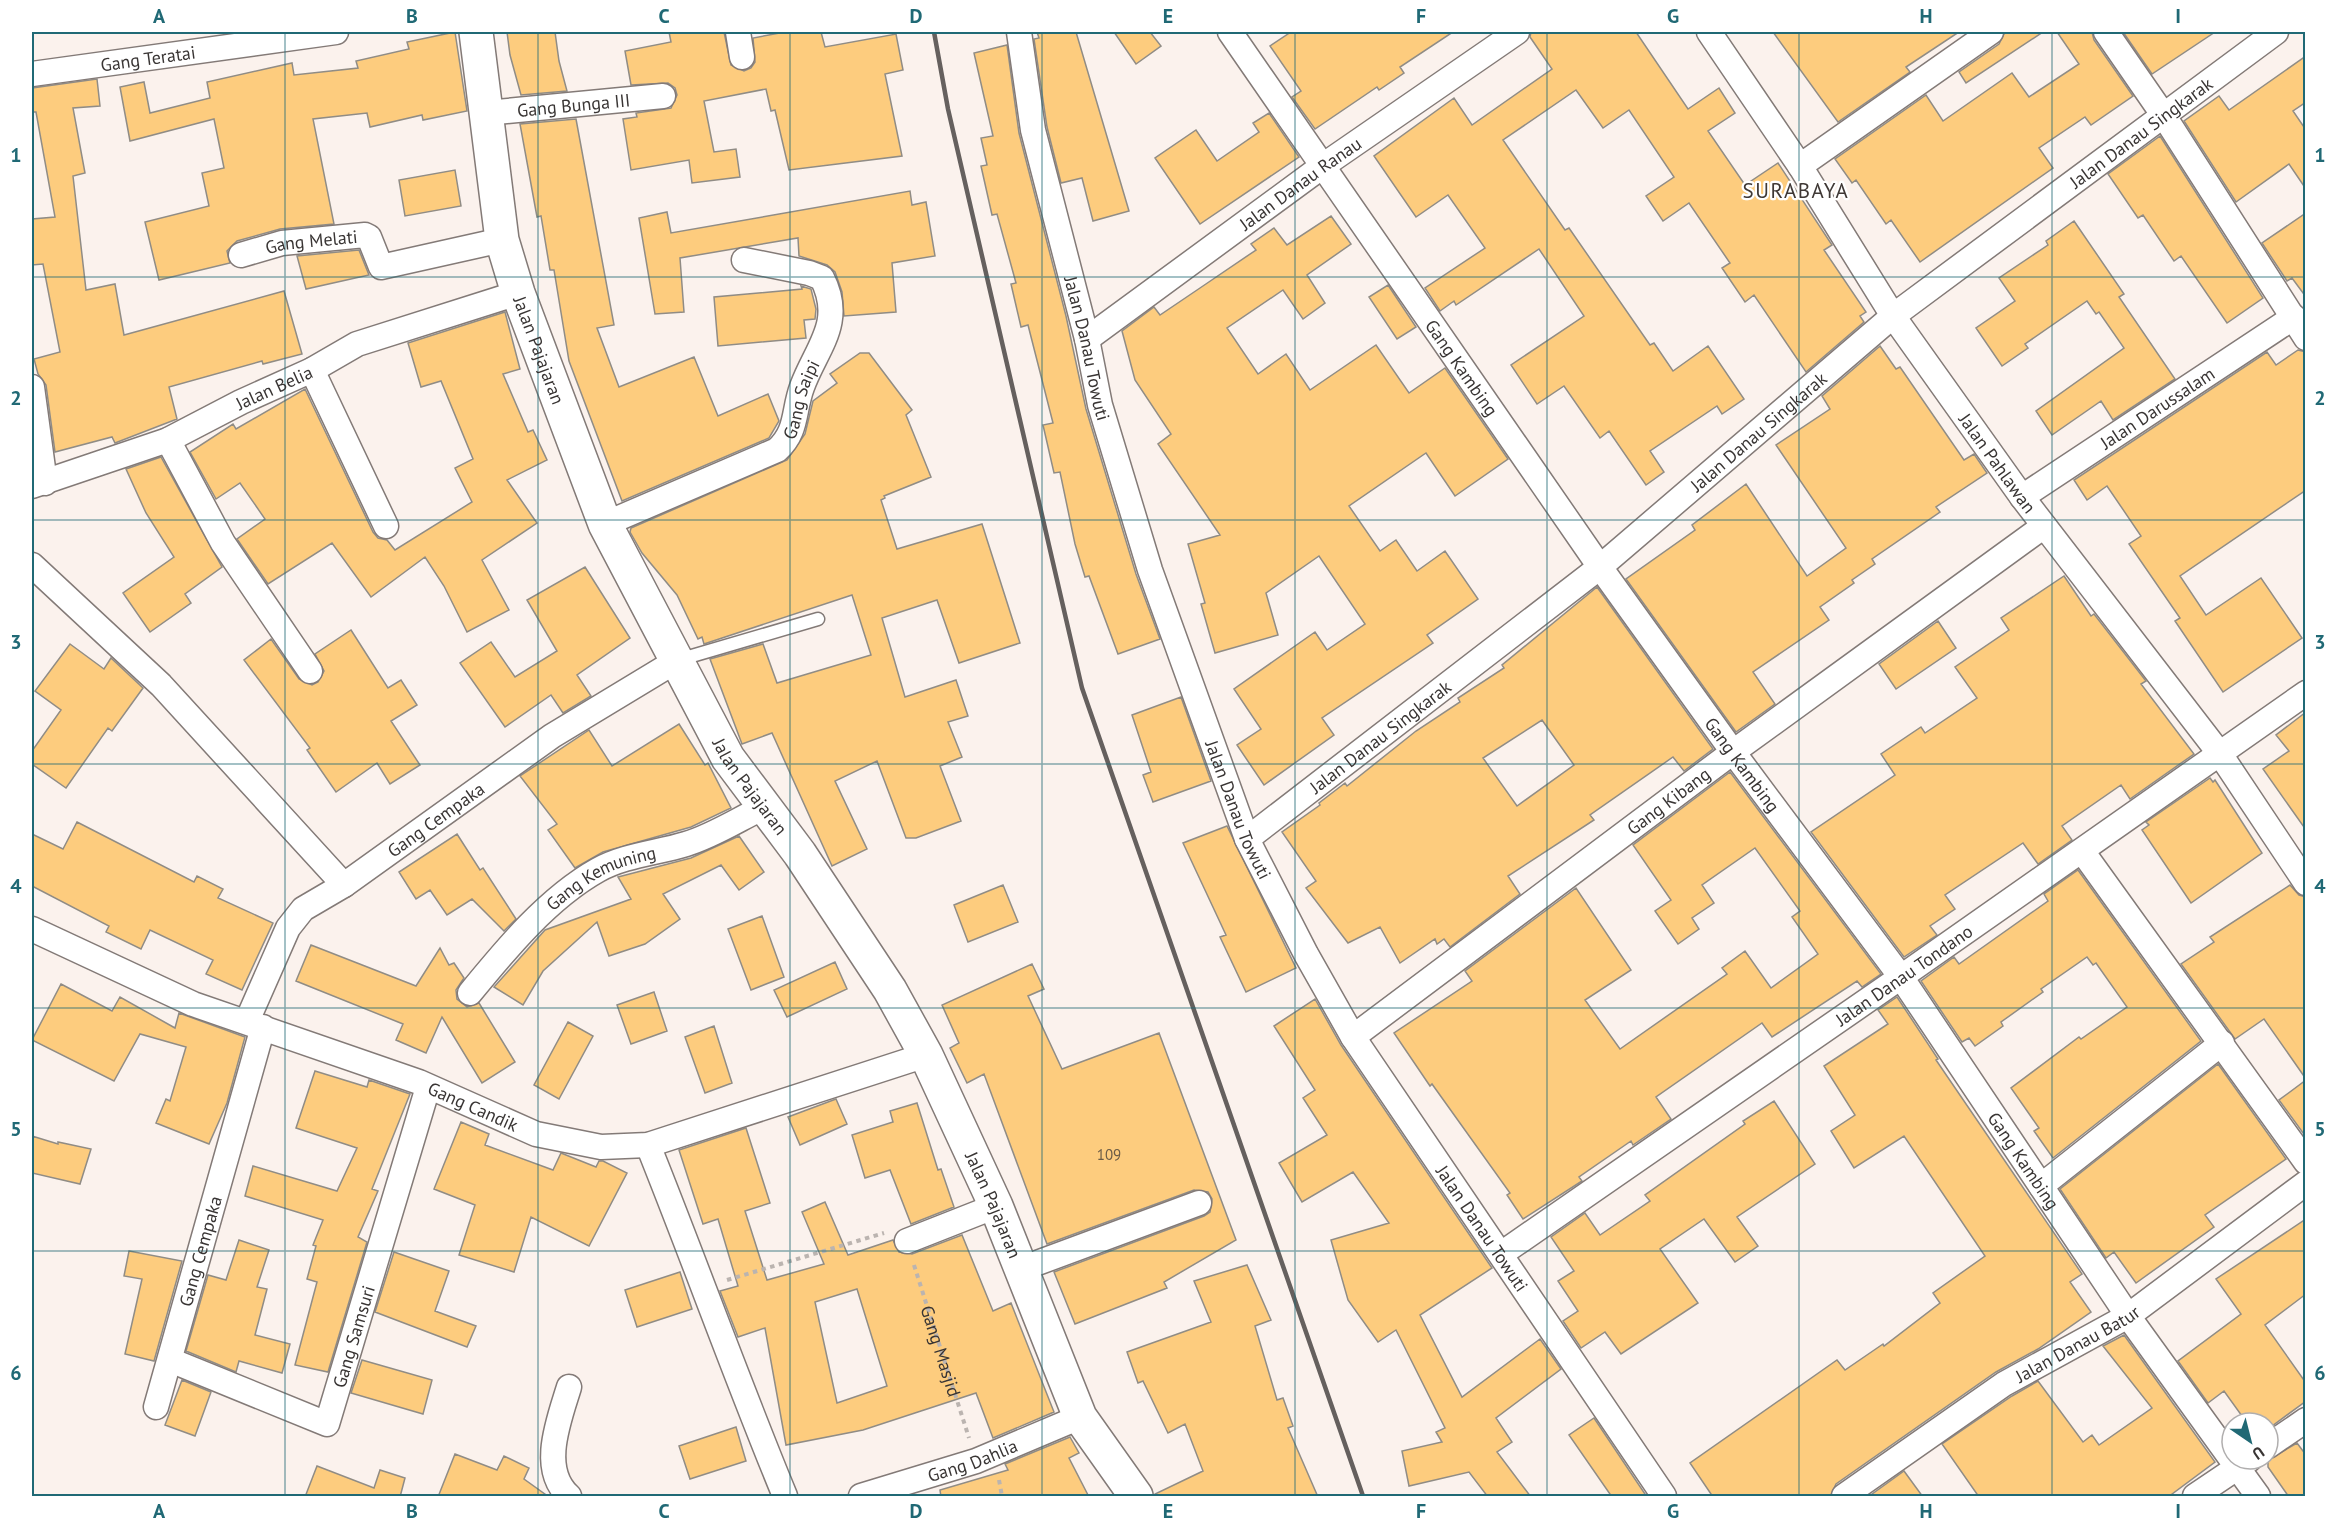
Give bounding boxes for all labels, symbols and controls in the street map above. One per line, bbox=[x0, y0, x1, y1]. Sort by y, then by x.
text: A bbox=[153, 3, 166, 29]
text: B bbox=[406, 3, 418, 29]
text: C bbox=[658, 3, 670, 29]
text: D bbox=[910, 3, 923, 29]
text: E bbox=[1163, 3, 1173, 29]
text: F bbox=[1416, 3, 1426, 29]
text: G bbox=[1667, 3, 1679, 29]
text: H bbox=[1919, 3, 1933, 29]
text: I bbox=[2175, 3, 2181, 29]
street label: Gang Teratai bbox=[99, 40, 197, 76]
street label: Jalan Danau Singkarak bbox=[2064, 71, 2217, 193]
street label: Gang Bunga III bbox=[516, 88, 631, 121]
street label: Jalan Danau Ranau bbox=[1234, 131, 1366, 236]
text: 1 bbox=[10, 142, 22, 168]
text: 1 bbox=[2314, 142, 2326, 168]
district label: SURABAYA bbox=[1743, 177, 1849, 204]
street label: Gang Melati bbox=[262, 224, 358, 259]
street label: Jalan Danau Towuti bbox=[1059, 273, 1116, 423]
street label: Jalan Pajajaran bbox=[508, 292, 570, 407]
street label: Gang Kambing bbox=[1421, 315, 1504, 420]
street label: Gang Saipi bbox=[777, 356, 824, 443]
street label: Jalan Belia bbox=[231, 360, 316, 415]
street label: Jalan Darussalam bbox=[2095, 361, 2219, 454]
street label: Jalan Danau Singkarak bbox=[1685, 366, 1831, 497]
text: 2 bbox=[10, 385, 22, 411]
text: 2 bbox=[2314, 385, 2326, 411]
street label: Jalan Pahlawan bbox=[1954, 408, 2042, 518]
text: 3 bbox=[10, 629, 22, 655]
text: 3 bbox=[2314, 629, 2326, 655]
street label: Jalan Danau Singkarak bbox=[1304, 675, 1456, 799]
street label: Gang Kambing bbox=[1700, 712, 1785, 816]
street label: Jalan Pajajaran bbox=[708, 733, 793, 839]
street label: Jalan Danau Towuti bbox=[1200, 736, 1277, 883]
street label: Gang Kibang bbox=[1622, 762, 1714, 839]
street label: Gang Cempaka bbox=[383, 777, 489, 862]
street label: Gang Kemuning bbox=[541, 840, 658, 915]
text: 4 bbox=[10, 873, 22, 899]
text: 4 bbox=[2314, 873, 2326, 899]
street label: Jalan Danau Tondano bbox=[1830, 919, 1977, 1031]
street label: Gang Candik bbox=[425, 1076, 522, 1136]
street label: Gang Kambing bbox=[1983, 1107, 2065, 1214]
text: 5 bbox=[10, 1116, 22, 1142]
text: 5 bbox=[2314, 1116, 2326, 1142]
house number: 109 bbox=[1097, 1145, 1121, 1164]
street label: Jalan Pajajaran bbox=[960, 1147, 1027, 1261]
street label: Jalan Danau Towuti bbox=[1431, 1160, 1533, 1296]
street label: Gang Cempaka bbox=[173, 1193, 226, 1309]
street label: Gang Samsuri bbox=[327, 1282, 379, 1390]
street label: Jalan Danau Batur bbox=[2010, 1300, 2144, 1388]
street label: Gang Masjid bbox=[916, 1302, 967, 1399]
text: 6 bbox=[10, 1360, 22, 1386]
text: 6 bbox=[2314, 1360, 2326, 1386]
north arrow bbox=[2220, 1411, 2280, 1471]
street label: Gang Dahlia bbox=[925, 1433, 1021, 1487]
text: U bbox=[2249, 1442, 2268, 1464]
text: A bbox=[153, 1498, 166, 1524]
text: B bbox=[406, 1498, 418, 1524]
text: C bbox=[658, 1498, 670, 1524]
text: D bbox=[910, 1498, 923, 1524]
text: E bbox=[1163, 1498, 1173, 1524]
text: F bbox=[1416, 1498, 1426, 1524]
text: G bbox=[1667, 1498, 1679, 1524]
text: H bbox=[1919, 1498, 1933, 1524]
text: I bbox=[2175, 1498, 2181, 1524]

